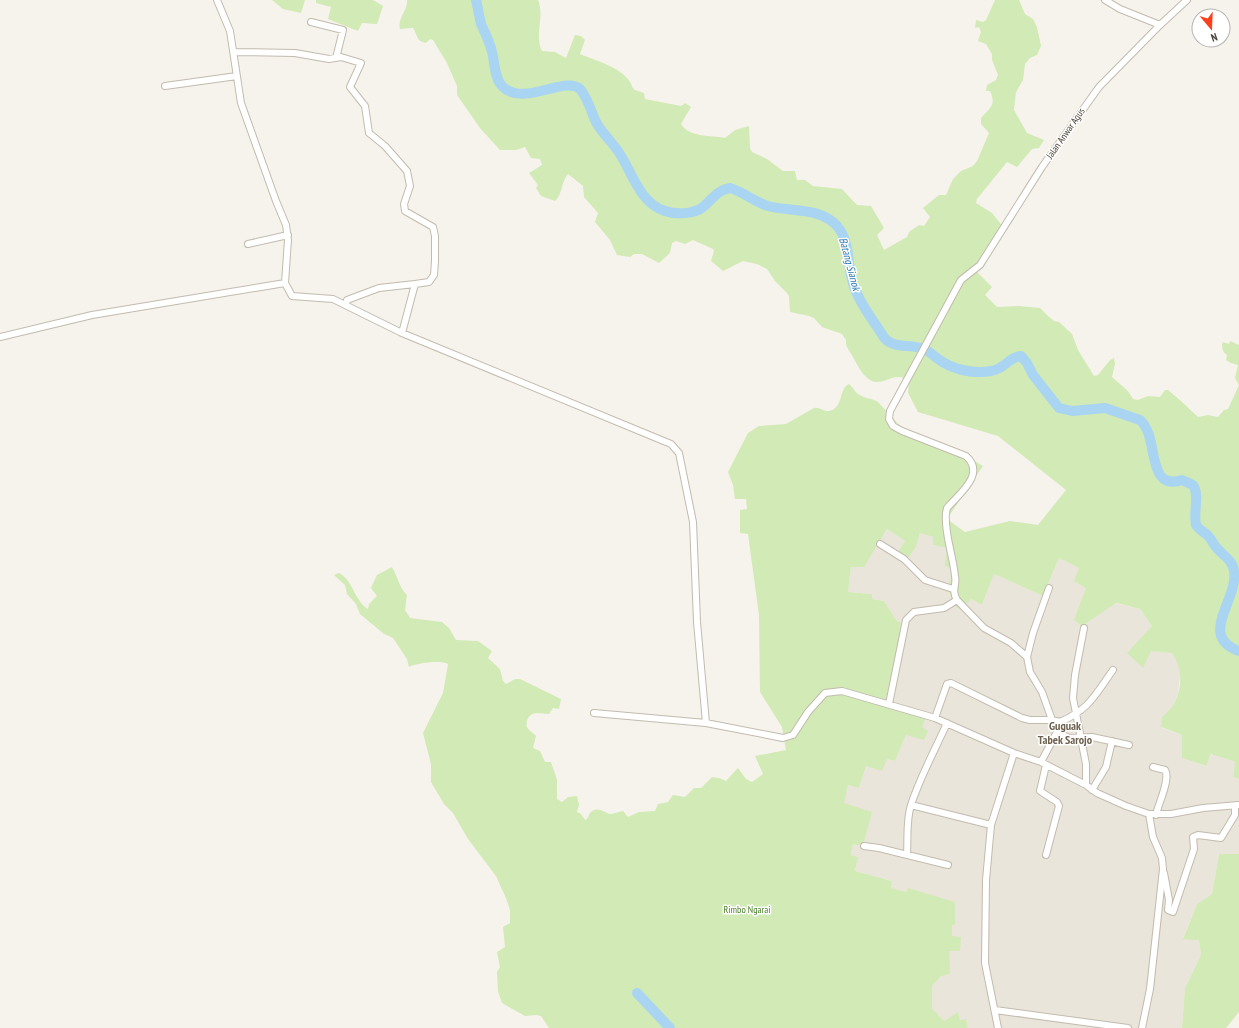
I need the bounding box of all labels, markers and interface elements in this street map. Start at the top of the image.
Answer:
north arrow [1191,8,1231,48]
text: N [1209,30,1219,45]
street label: Jalan Anwar Agus [1043,105,1088,162]
water label: Batang Sianok [836,236,864,294]
district label: Guguak Tabek Sarojo [1038,718,1093,747]
park label: Rimbo Ngarai [724,903,770,916]

